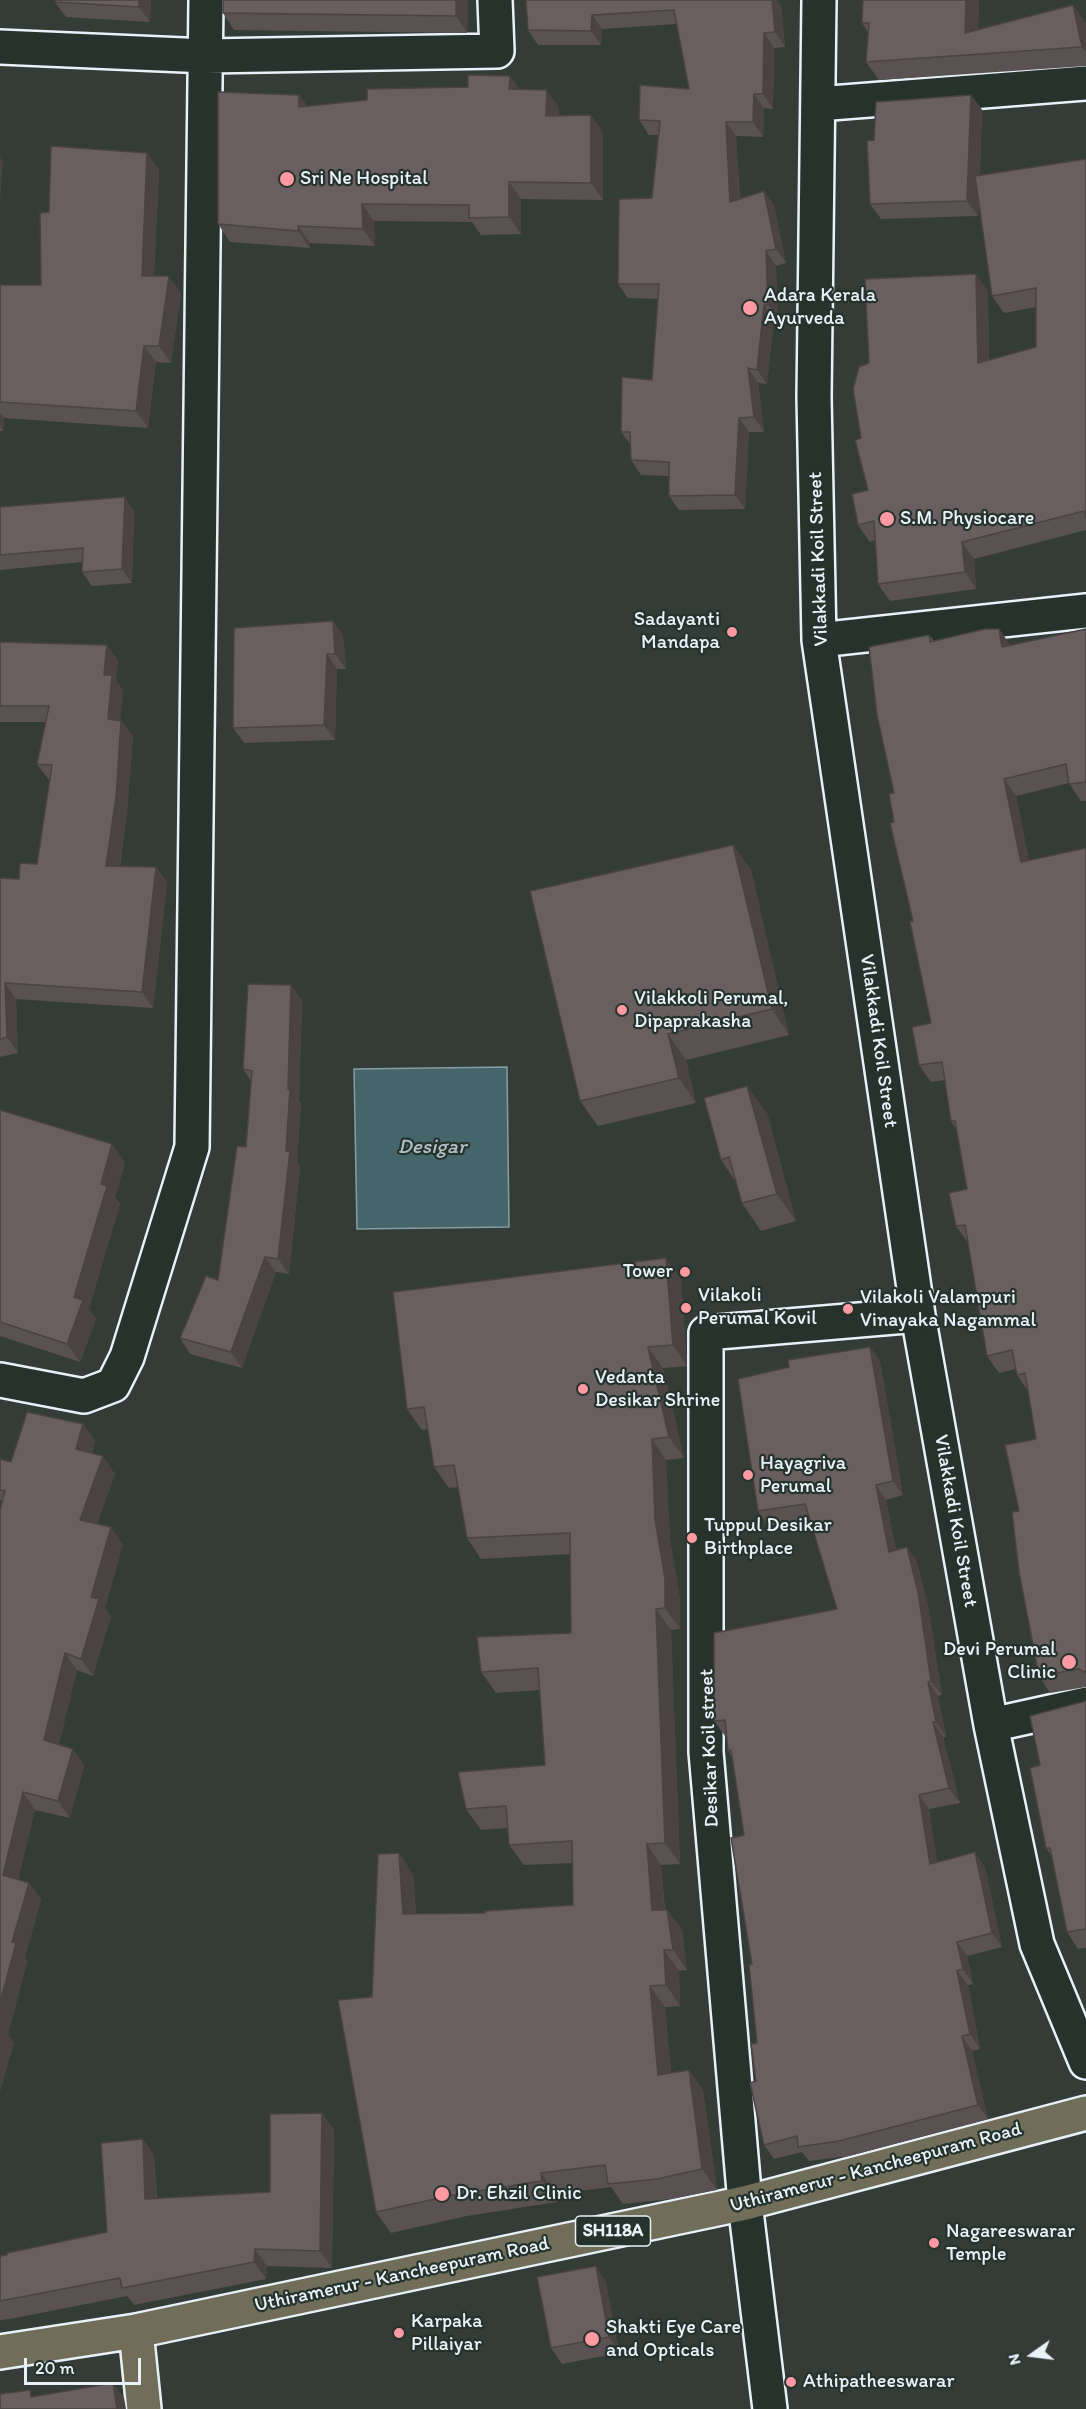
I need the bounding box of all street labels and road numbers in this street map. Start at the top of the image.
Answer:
street label: Vilakkadi Koil Street [804,471,834,647]
street label: Vilakkadi Koil Street [854,953,902,1129]
street label: Vilakkadi Koil Street [928,1433,982,1609]
street label: Desikar Koil street [695,1668,725,1828]
street label: Uthiramerur - Kancheepuram Road [728,2117,1024,2219]
road number: SH118A [576,2216,650,2246]
street label: Uthiramerur - Kancheepuram Road [252,2232,552,2318]

